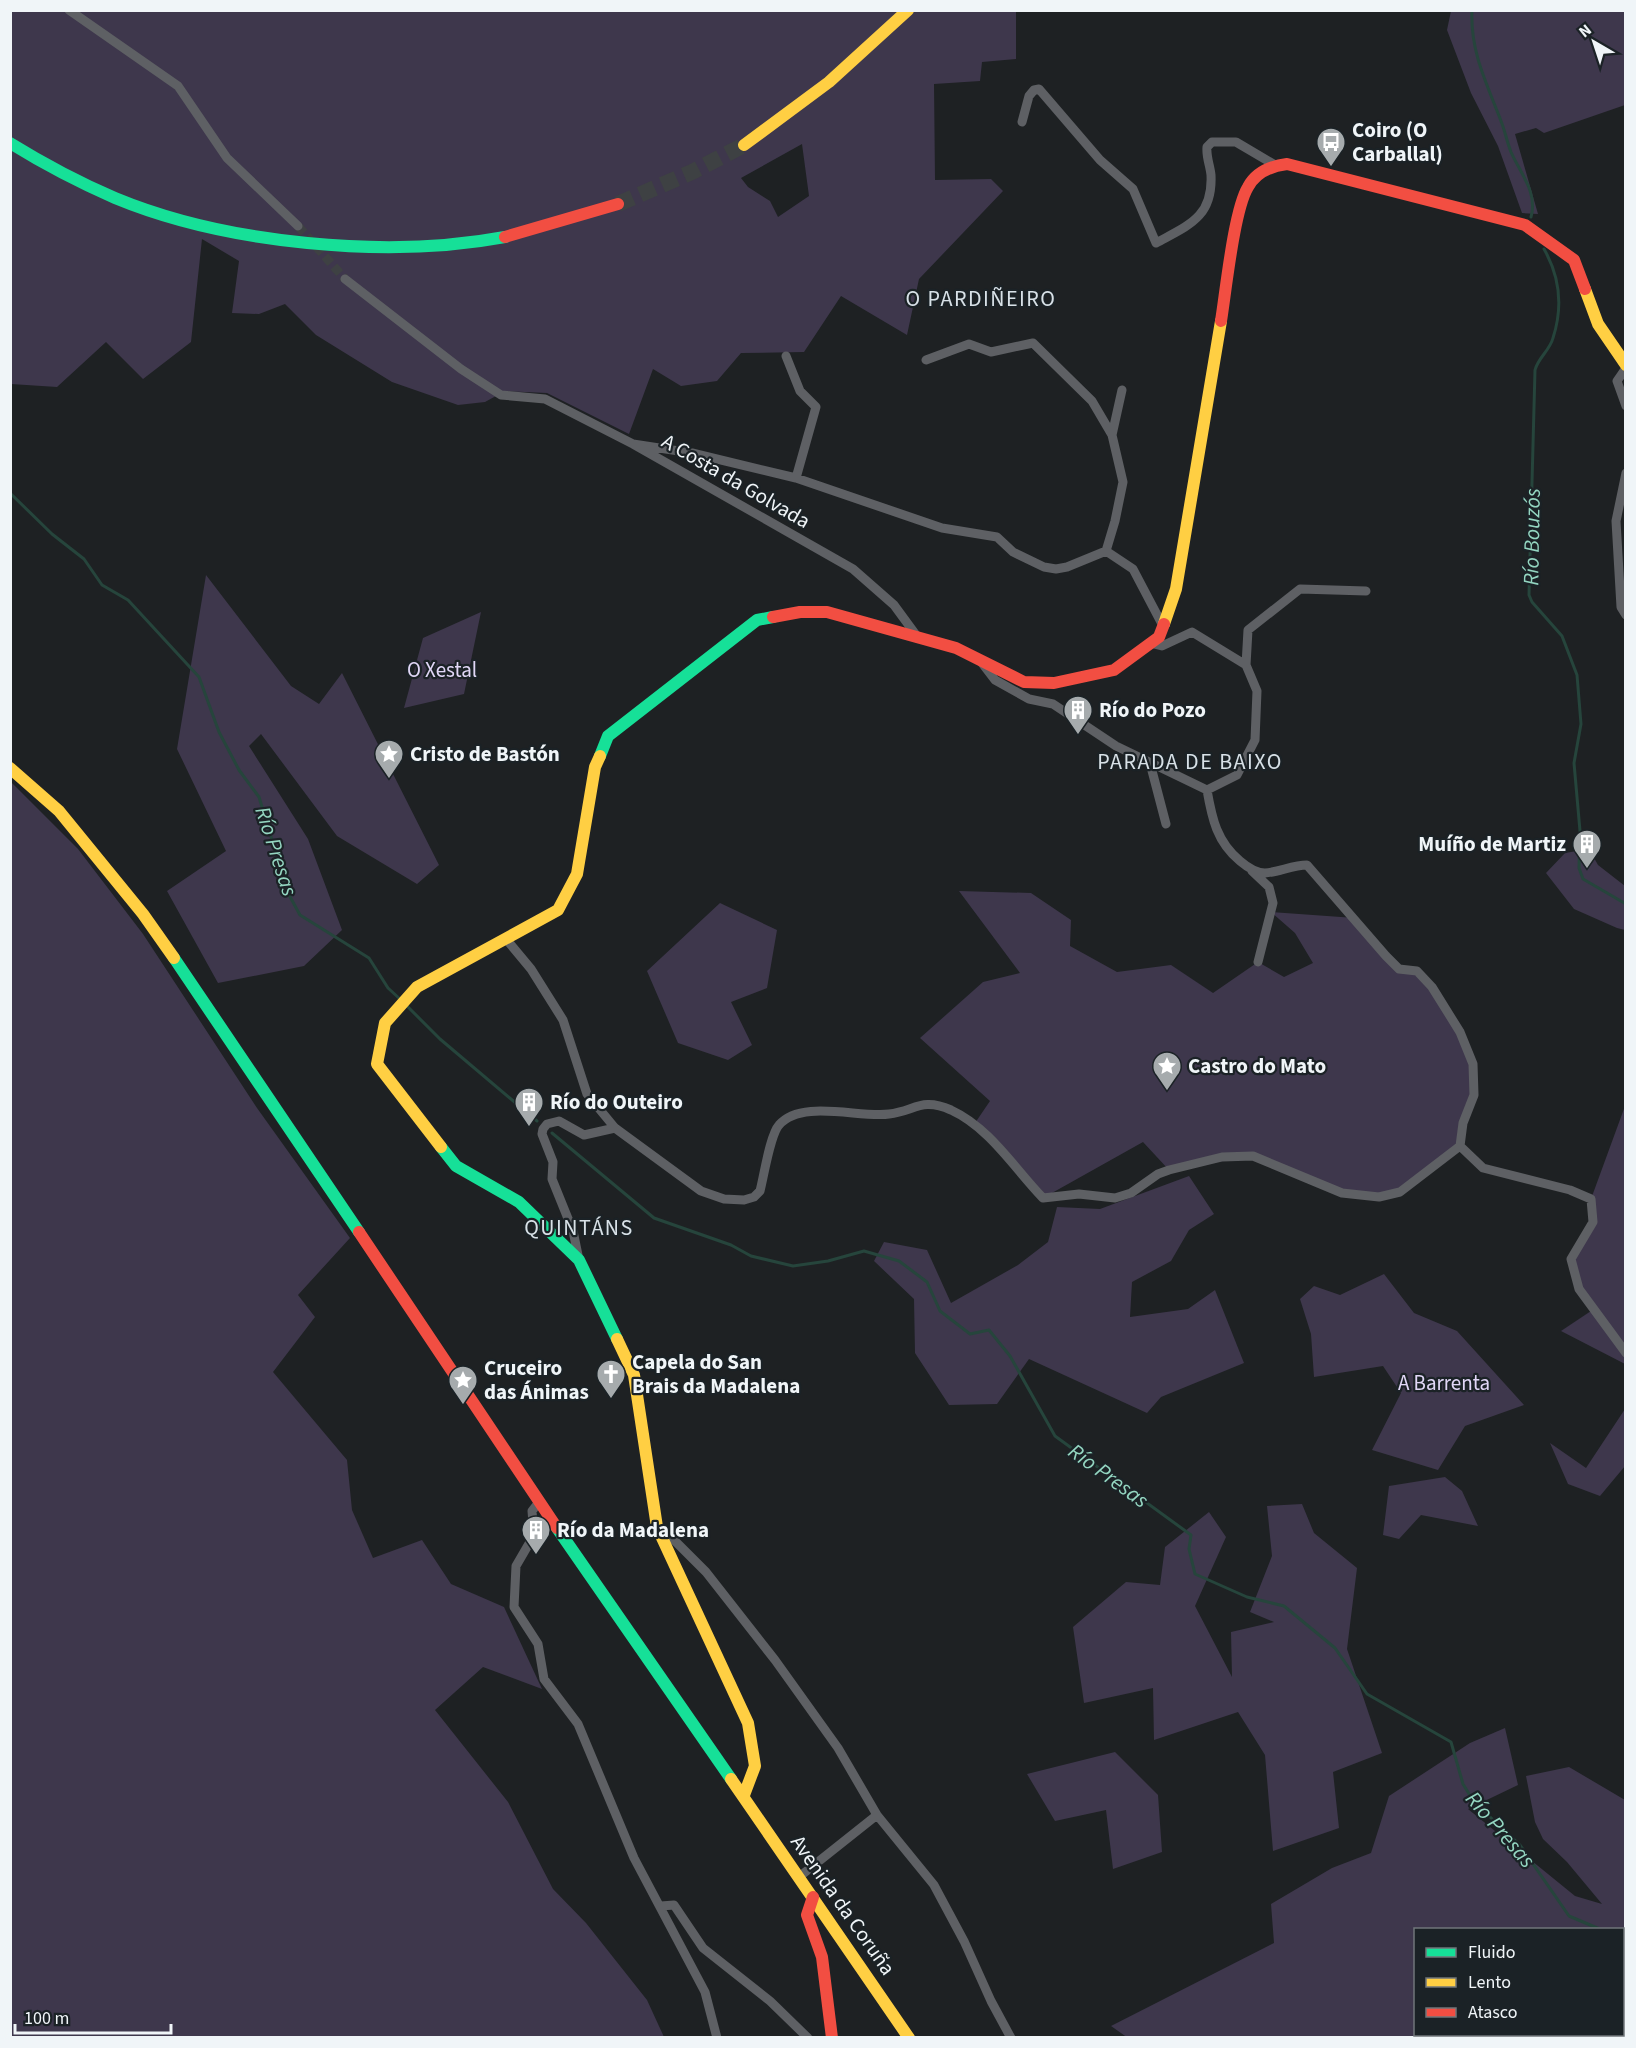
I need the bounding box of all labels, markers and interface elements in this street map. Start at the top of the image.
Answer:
north arrow [1564,12,1624,72]
text: N [1574,19,1596,43]
place label: Coiro (O Carballal) [1352,115,1443,169]
bus stop icon: Coiro (O Carballal) [1315,126,1347,168]
district label: O PARDIÑEIRO [906,283,1056,315]
street label: A Costa da Golvada [656,426,816,536]
water label: Río Bouzós [1515,488,1549,586]
park label: O Xestal [407,655,477,685]
building icon: Río do Pozo [1062,694,1094,736]
place label: Río do Pozo [1099,695,1206,725]
place icon: Cristo de Bastón [373,738,405,780]
place label: Cristo de Bastón [410,739,560,769]
district label: PARADA DE BAIXO [1097,746,1283,778]
water label: Río Presas [247,802,306,900]
building icon: Muíño de Martiz [1571,828,1603,870]
place label: Muíño de Martiz [1418,829,1566,859]
place icon: Castro do Mato [1151,1050,1183,1092]
place label: Castro do Mato [1188,1051,1326,1081]
building icon: Río do Outeiro [513,1086,545,1128]
place label: Río do Outeiro [550,1087,683,1117]
district label: QUINTÁNS [524,1212,634,1244]
place label: Capela do San Brais da Madalena [632,1347,800,1401]
place label: Cruceiro das Ánimas [484,1353,589,1407]
church icon: Capela do San Brais da Madalena [595,1358,627,1400]
place icon: Cruceiro das Ánimas [447,1364,479,1406]
park label: A Barrenta [1398,1368,1490,1398]
water label: Río Presas [1062,1436,1155,1516]
building icon: Río da Madalena [520,1514,552,1556]
place label: Río da Madalena [557,1515,709,1545]
water label: Río Presas [1458,1784,1543,1875]
street label: Avenida da Coruña [783,1829,903,1981]
legend [1414,1928,1624,2036]
text: Fluido [1468,1940,1515,1965]
text: Lento [1468,1970,1511,1995]
scale bar [15,1997,171,2035]
text: Atasco [1468,2000,1517,2025]
text: 100 m [24,2006,69,2031]

